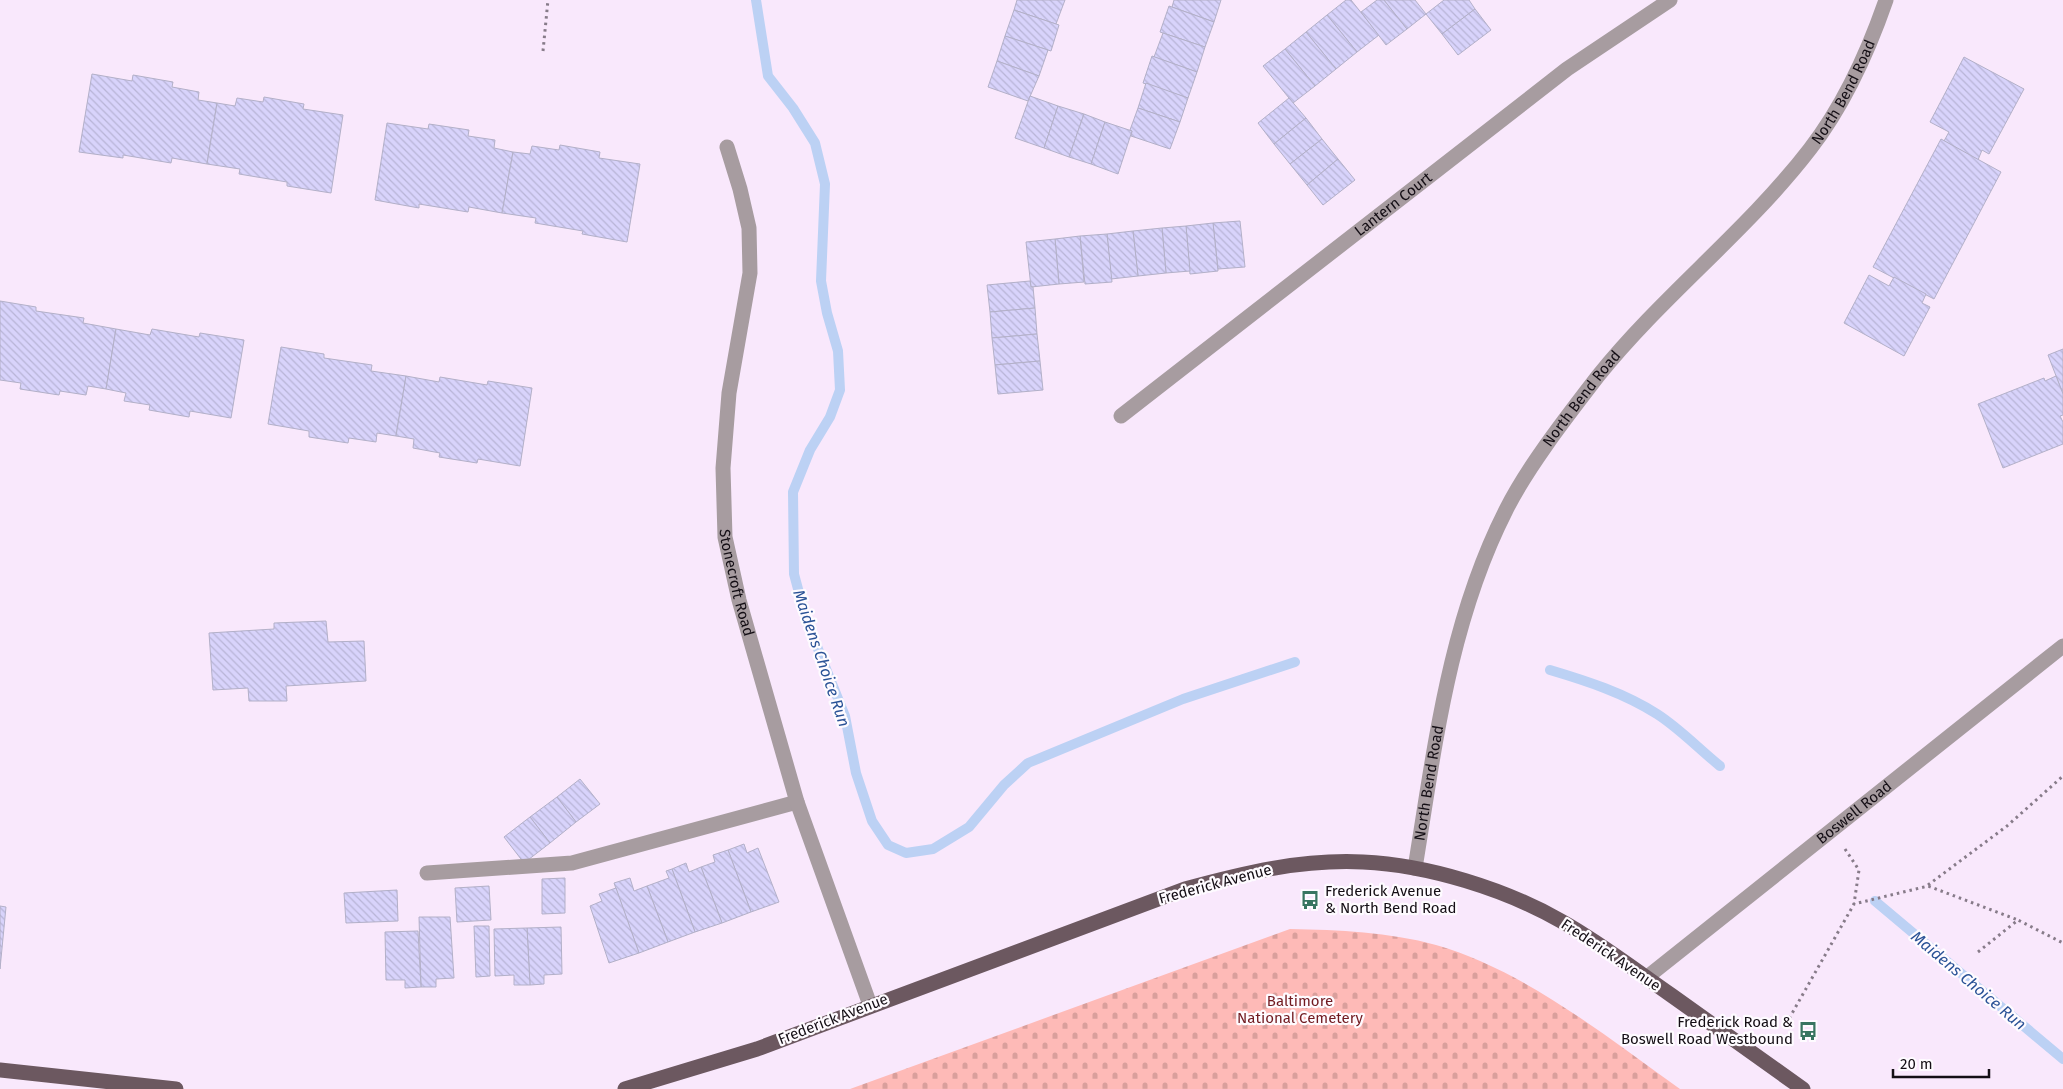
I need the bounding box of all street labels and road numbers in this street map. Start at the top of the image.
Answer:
street label: North Bend Road [1808,37,1879,148]
street label: Lantern Court [1351,168,1436,240]
street label: North Bend Road [1539,347,1624,450]
street label: Stonecroft Road [716,529,758,638]
street label: North Bend Road [1410,724,1447,842]
street label: Boswell Road [1813,777,1895,848]
street label: Frederick Avenue [1157,860,1273,908]
street label: Frederick Avenue [1558,915,1664,995]
street label: Frederick Avenue [776,990,890,1048]

